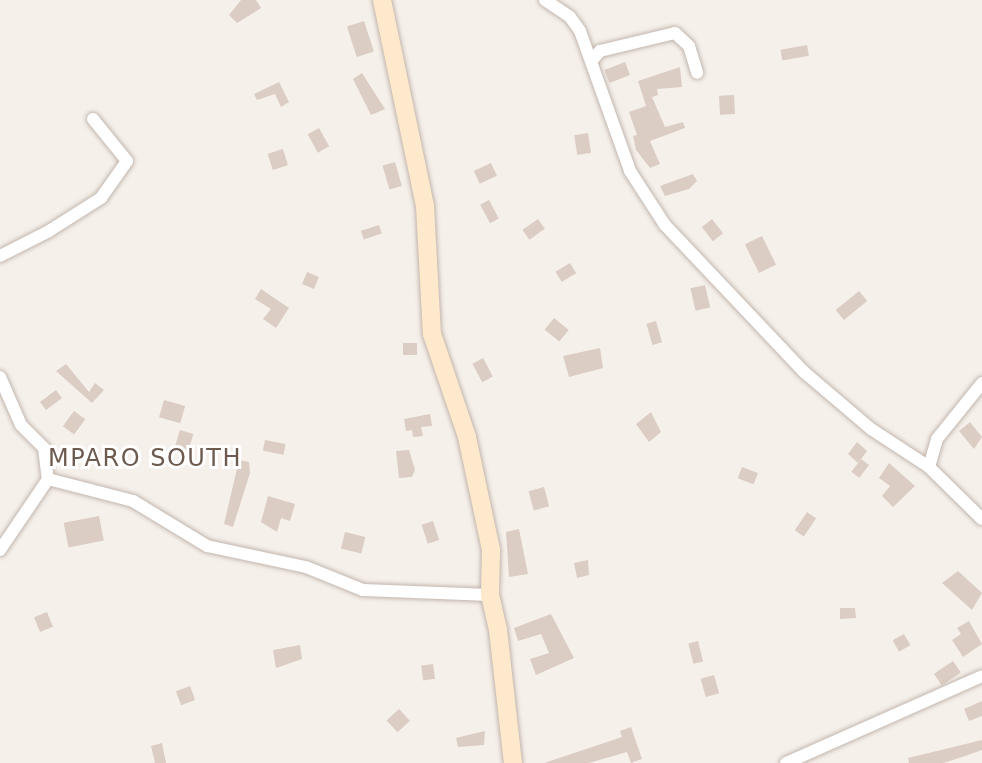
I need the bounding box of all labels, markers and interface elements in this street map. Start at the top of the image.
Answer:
district label: MPARO SOUTH [48,445,242,473]

